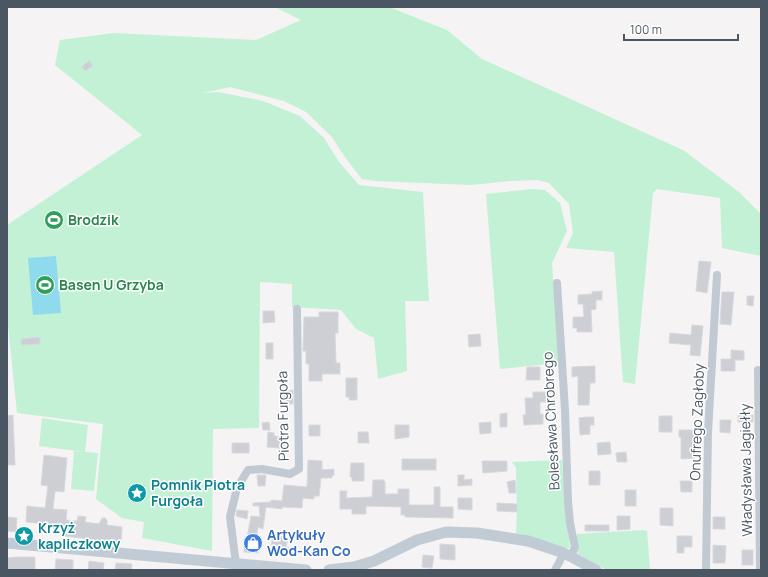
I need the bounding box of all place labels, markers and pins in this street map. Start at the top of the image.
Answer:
sports icon: Brodzik [43,209,65,231]
place label: Brodzik [68,210,119,229]
sports icon: Basen U Grzyba [34,274,56,296]
place label: Basen U Grzyba [59,275,164,294]
place label: Pomnik Piotra Furgoła [151,475,245,510]
place icon: Pomnik Piotra Furgoła [126,482,148,504]
place label: Krzyż kapliczkowy [38,518,121,553]
place icon: Krzyż kapliczkowy [13,525,35,547]
place label: Artykuły Wod-Kan Co [267,525,351,560]
shop icon: Artykuły Wod-Kan Co [242,532,264,554]

